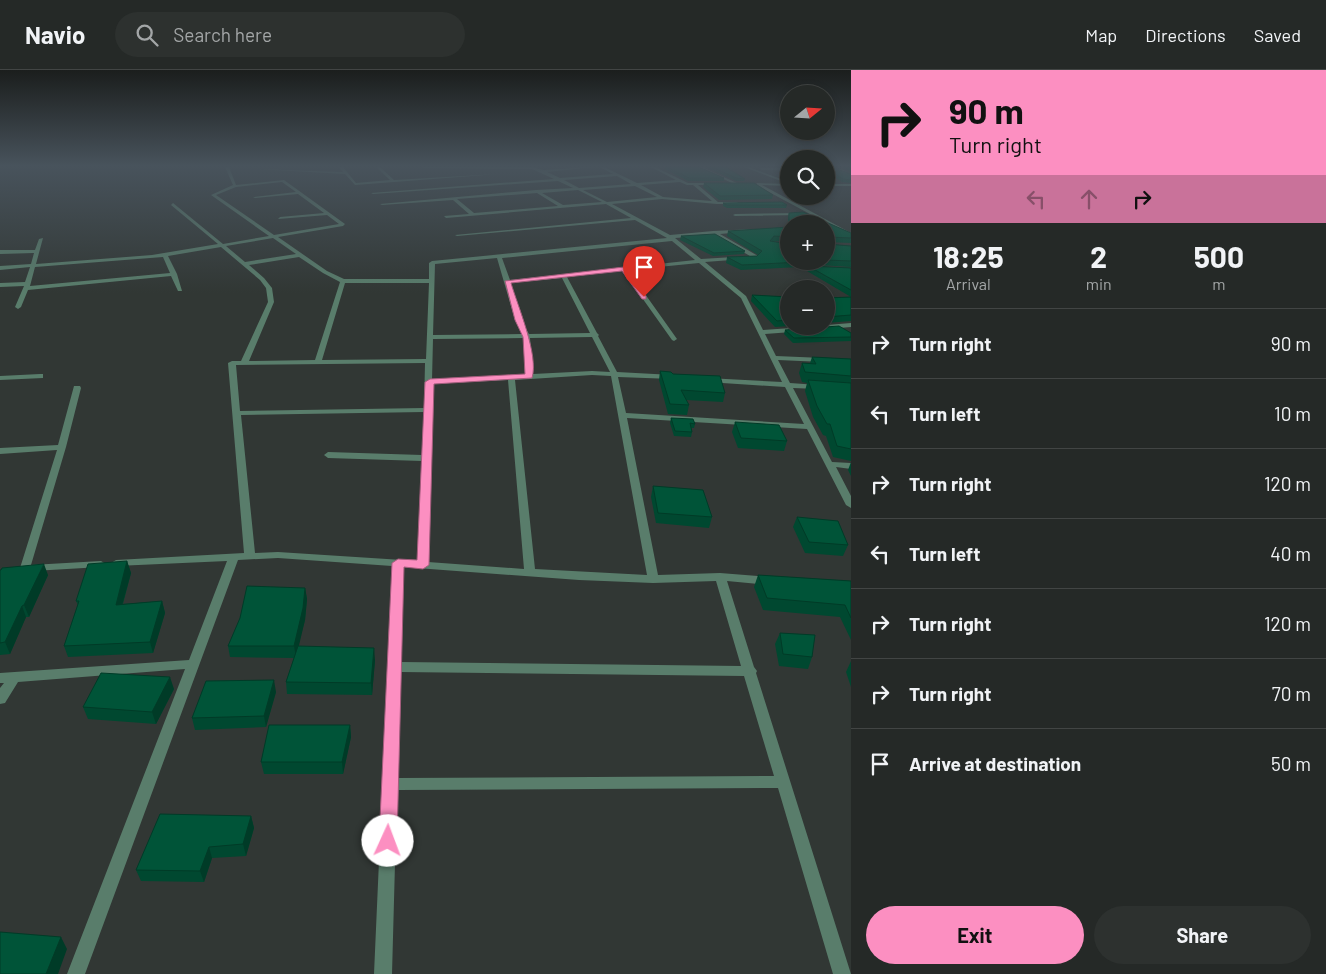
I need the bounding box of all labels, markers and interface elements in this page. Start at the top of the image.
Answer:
search box [115,12,465,57]
text: Navio [25,20,85,49]
icon: search [133,21,161,49]
text: Search here [173,23,272,46]
text: Map [1085,24,1117,46]
text: Directions [1145,24,1226,46]
text: Saved [1254,24,1301,46]
north arrow [780,85,835,140]
map controls [780,85,835,335]
text: 90 m [949,89,1024,131]
icon: right [866,90,931,155]
text: Turn right [949,131,1042,157]
button: search [780,150,835,205]
icon: left [1022,185,1050,213]
icon: ahead [1075,185,1103,213]
icon: right [1128,185,1156,213]
button: + [780,215,835,270]
text: 18:25 [933,238,1004,274]
text: 2 [1090,238,1107,274]
text: 500 [1194,238,1244,274]
pin [623,246,665,297]
icon: arrive [630,253,658,281]
text: Arrival [946,274,991,293]
text: min [1086,274,1112,293]
text: m [1212,274,1225,293]
button: − [780,280,835,335]
icon: right [866,330,894,358]
text: Turn right [909,332,991,355]
text: 90 m [1271,332,1311,355]
icon: left [866,400,894,428]
text: Turn left [909,402,980,425]
text: 10 m [1274,402,1311,425]
icon: right [866,470,894,498]
text: Turn right [909,472,991,495]
text: 120 m [1264,472,1311,495]
icon: left [866,540,894,568]
text: Turn left [909,542,980,565]
text: 40 m [1270,542,1311,565]
icon: right [866,610,894,638]
text: Turn right [909,612,991,635]
text: 120 m [1264,612,1311,635]
icon: right [866,680,894,708]
text: Turn right [909,682,991,705]
text: 70 m [1272,682,1311,705]
icon: arrive [866,750,894,778]
text: Arrive at destination [909,752,1081,775]
text: 50 m [1271,752,1311,775]
position arrow [361,814,413,866]
button: Exit [866,906,1084,964]
button: Share [1094,906,1311,964]

